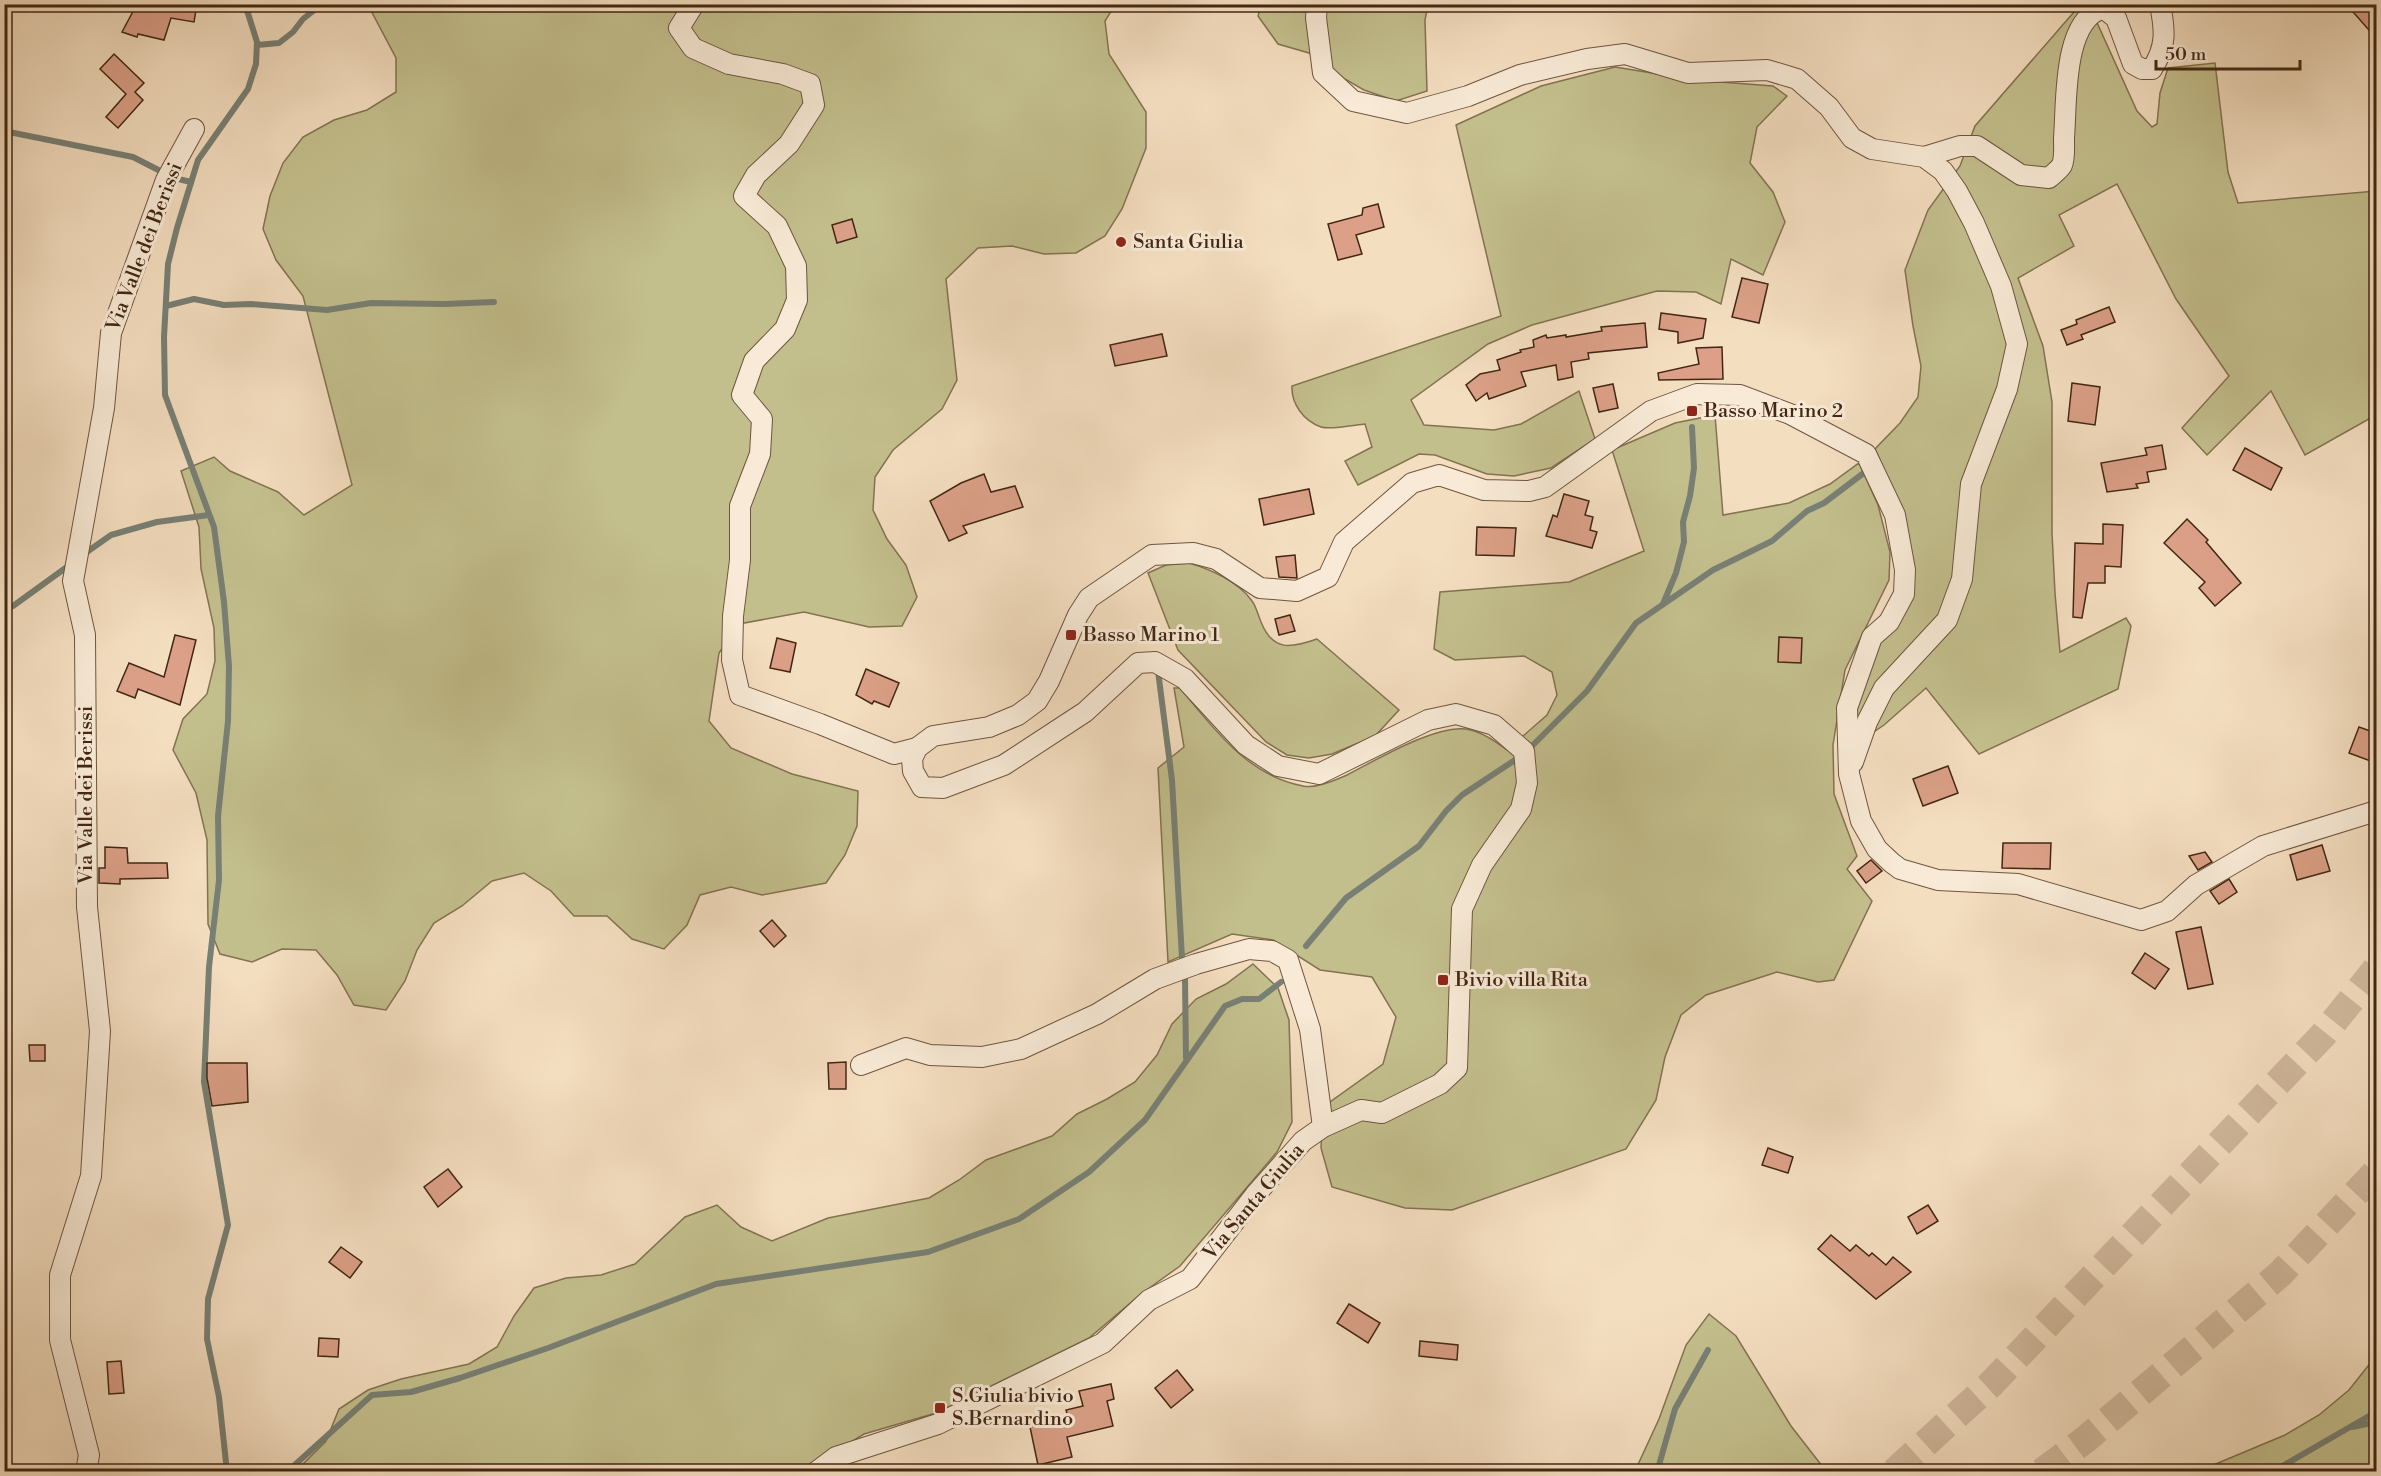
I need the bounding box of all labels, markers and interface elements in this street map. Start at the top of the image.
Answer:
scale bar [2156,33,2300,71]
text: 50 m [2165,43,2207,66]
street label: Via Valle dei Berissi [101,159,189,336]
place label: Santa Giulia [1133,230,1244,255]
marker: Santa Giulia [1114,235,1128,249]
place label: Basso Marino 2 [1703,399,1843,424]
marker: Basso Marino 2 [1685,404,1699,418]
place label: Basso Marino 1 [1082,623,1220,648]
marker: Basso Marino 1 [1064,628,1078,642]
street label: Via Valle dei Berissi [74,705,99,885]
place label: Bivio villa Rita [1454,968,1589,993]
marker: Bivio villa Rita [1436,973,1450,987]
street label: Via Santa Giulia [1197,1138,1311,1266]
place label: S.Giulia bivio S.Bernardino [952,1384,1074,1432]
marker: S.Giulia bivio S.Bernardino [933,1401,947,1415]

